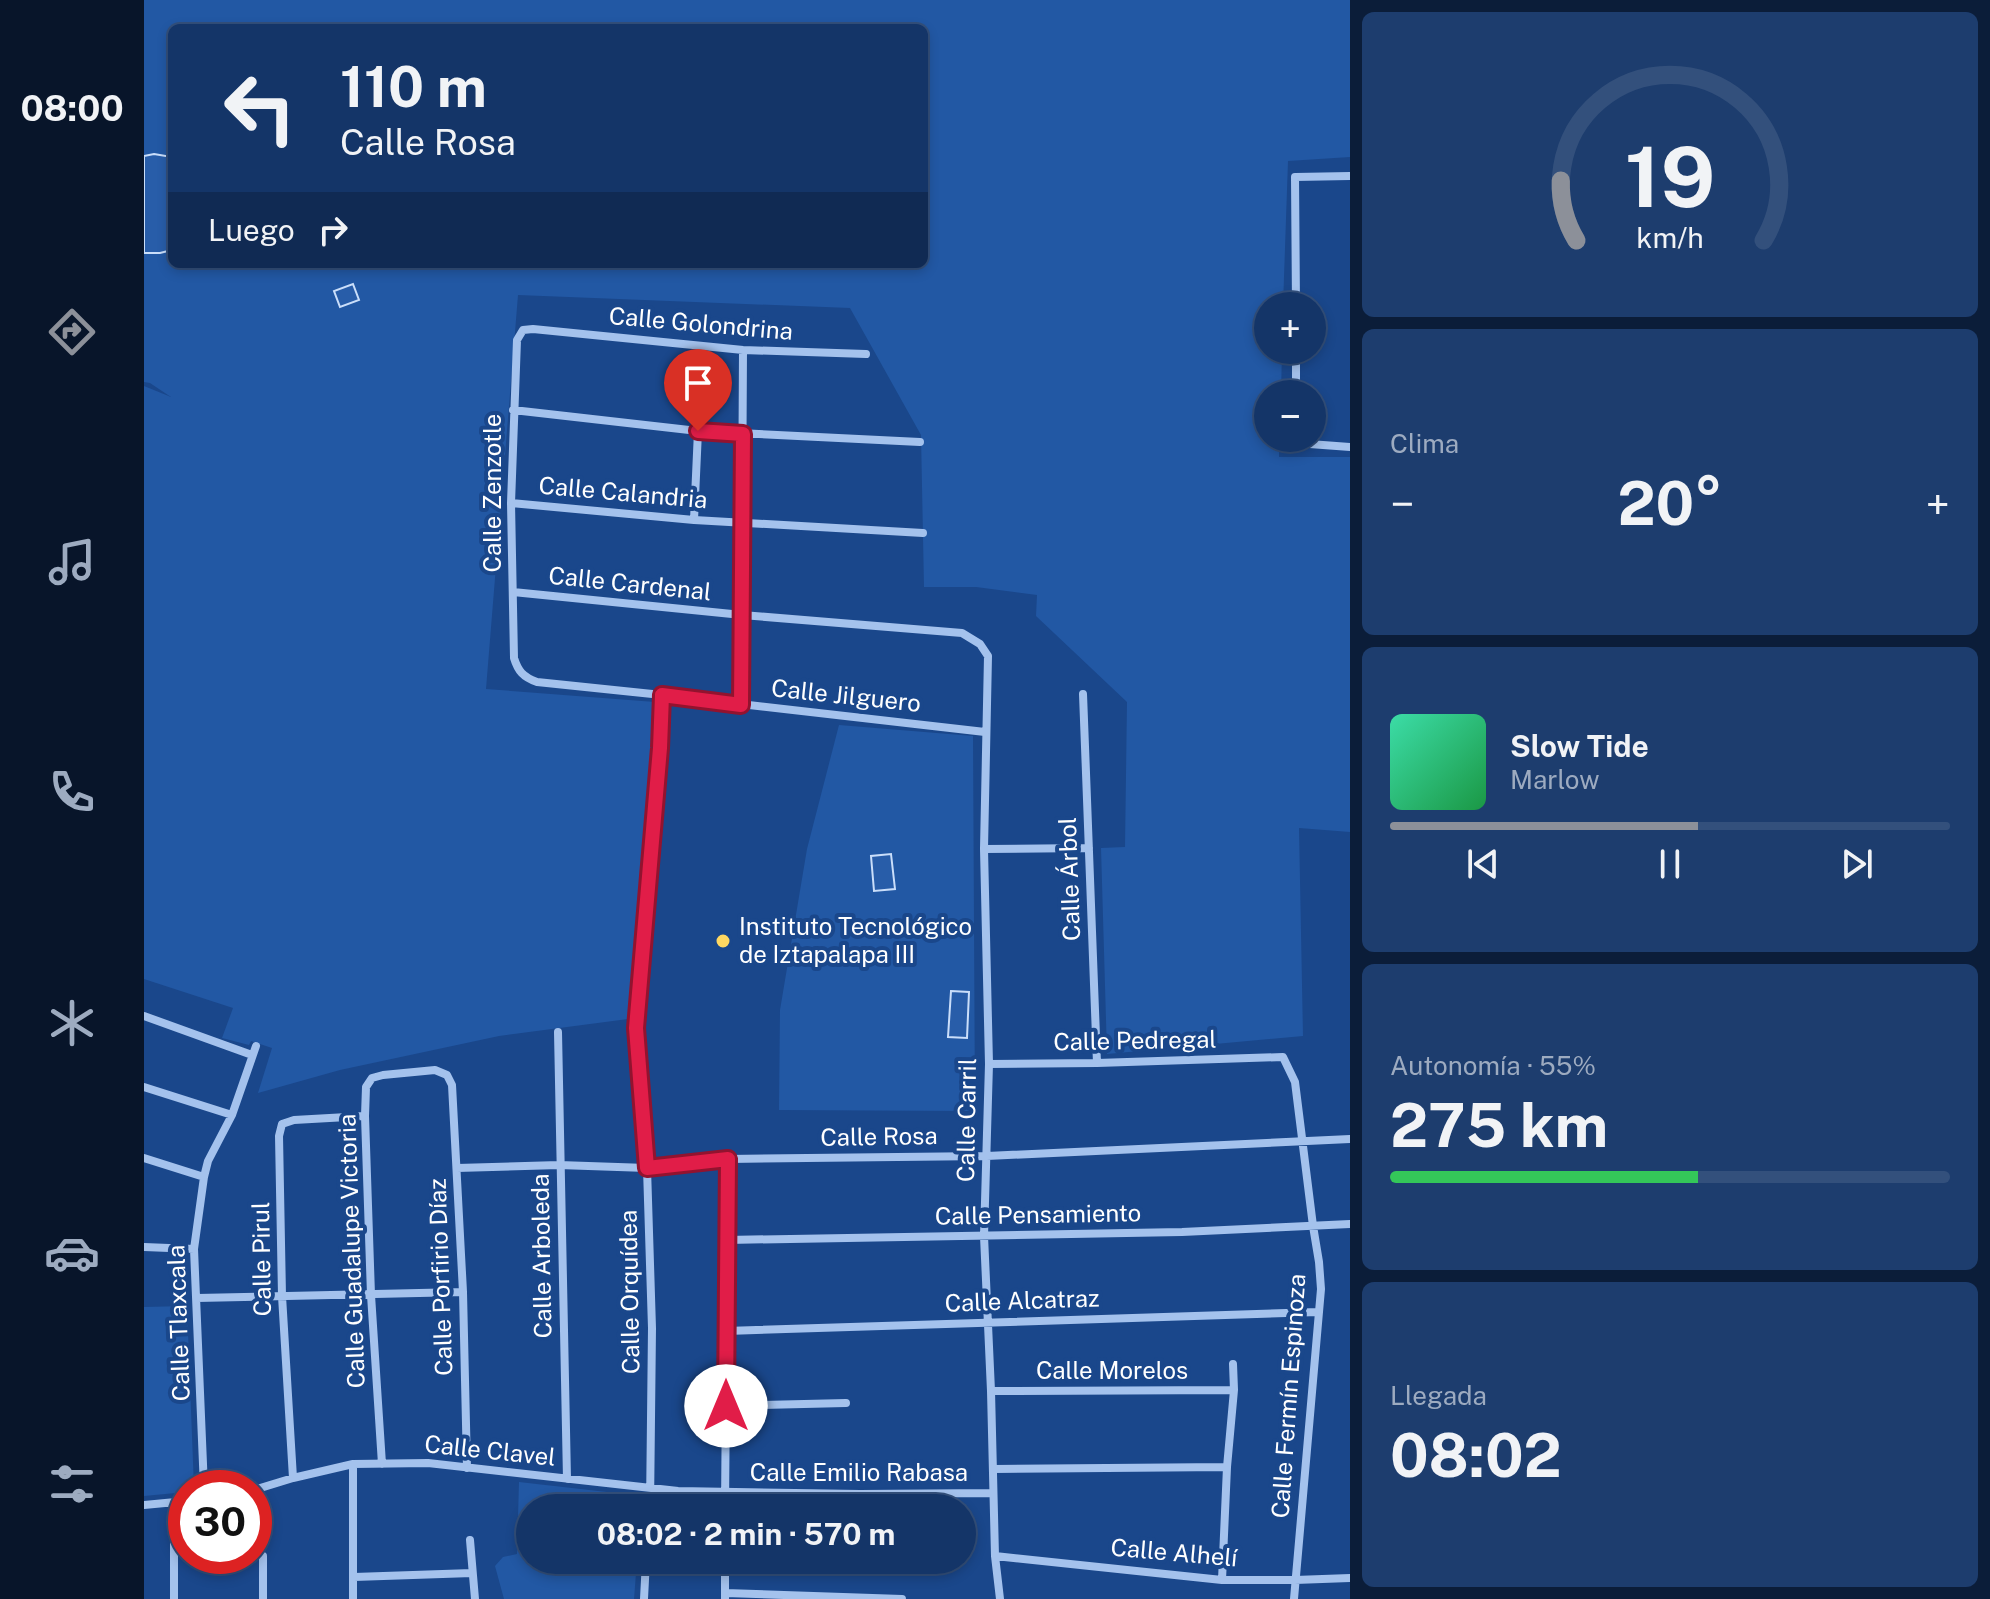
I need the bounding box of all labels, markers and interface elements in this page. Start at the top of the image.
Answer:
text: 110 m [340,54,487,120]
icon: left [208,56,312,160]
text: 08:00 [20,87,124,129]
text: Calle Rosa [340,121,516,163]
text: 19 [1625,127,1715,225]
icon: right [311,208,355,252]
text: Luego [208,212,295,248]
text: km/h [1636,221,1704,254]
map controls [1254,292,1326,452]
button: + [1254,292,1326,364]
street label: Calle Golondrina [608,301,794,345]
icon: directions [44,304,100,360]
pin [664,349,732,431]
icon: arrive [676,361,720,405]
button: − [1254,380,1326,452]
street label: Calle Zenzotle [478,414,506,572]
text: Clima [1390,428,1459,459]
text: 20° [1617,468,1723,539]
street label: Calle Calandria [537,471,709,513]
text: − [1390,478,1414,530]
text: + [1926,478,1950,530]
icon: music [44,534,100,590]
street label: Calle Cardenal [547,561,713,605]
street label: Calle Jilguero [770,673,922,717]
text: Slow Tide [1510,728,1649,764]
icon: phone [44,764,100,820]
text: Marlow [1510,764,1600,795]
street label: Calle Árbol [1053,817,1085,942]
icon: previous [1461,842,1505,886]
icon: pause [1648,842,1692,886]
icon: next [1835,842,1879,886]
place label: Instituto Tecnológico de Iztapalapa III [739,912,972,968]
marker: Instituto Tecnológico de Iztapalapa III [714,932,732,950]
icon: climate [44,995,100,1051]
street label: Calle Pedregal [1053,1025,1217,1055]
text: Autonomía · 55% [1390,1050,1596,1081]
street label: Calle Carril [951,1058,981,1182]
text: 275 km [1390,1090,1608,1161]
street label: Calle Guadalupe Victoria [332,1113,370,1389]
street label: Calle Rosa [820,1121,938,1151]
street label: Calle Arboleda [526,1173,556,1339]
street label: Calle Porfirio Díaz [423,1178,457,1376]
street label: Calle Pensamiento [934,1198,1141,1230]
street label: Calle Pirul [246,1201,276,1317]
street label: Calle Orquídea [614,1210,644,1374]
icon: car [44,1225,100,1281]
street label: Calle Tlaxcala [161,1244,195,1402]
street label: Calle Fermín Espinoza [1265,1273,1311,1519]
street label: Calle Alcatraz [944,1283,1100,1317]
street label: Calle Morelos [1036,1356,1188,1384]
position arrow [684,1364,768,1448]
text: Llegada [1390,1380,1487,1411]
text: 08:02 [1390,1420,1562,1491]
street label: Calle Clavel [423,1429,557,1471]
icon: filters [44,1456,100,1512]
street label: Calle Emilio Rabasa [750,1458,968,1486]
speed limit sign: 30 [168,1470,272,1574]
text: 08:02 · 2 min · 570 m [597,1516,895,1552]
street label: Calle Alhelí [1110,1533,1240,1572]

